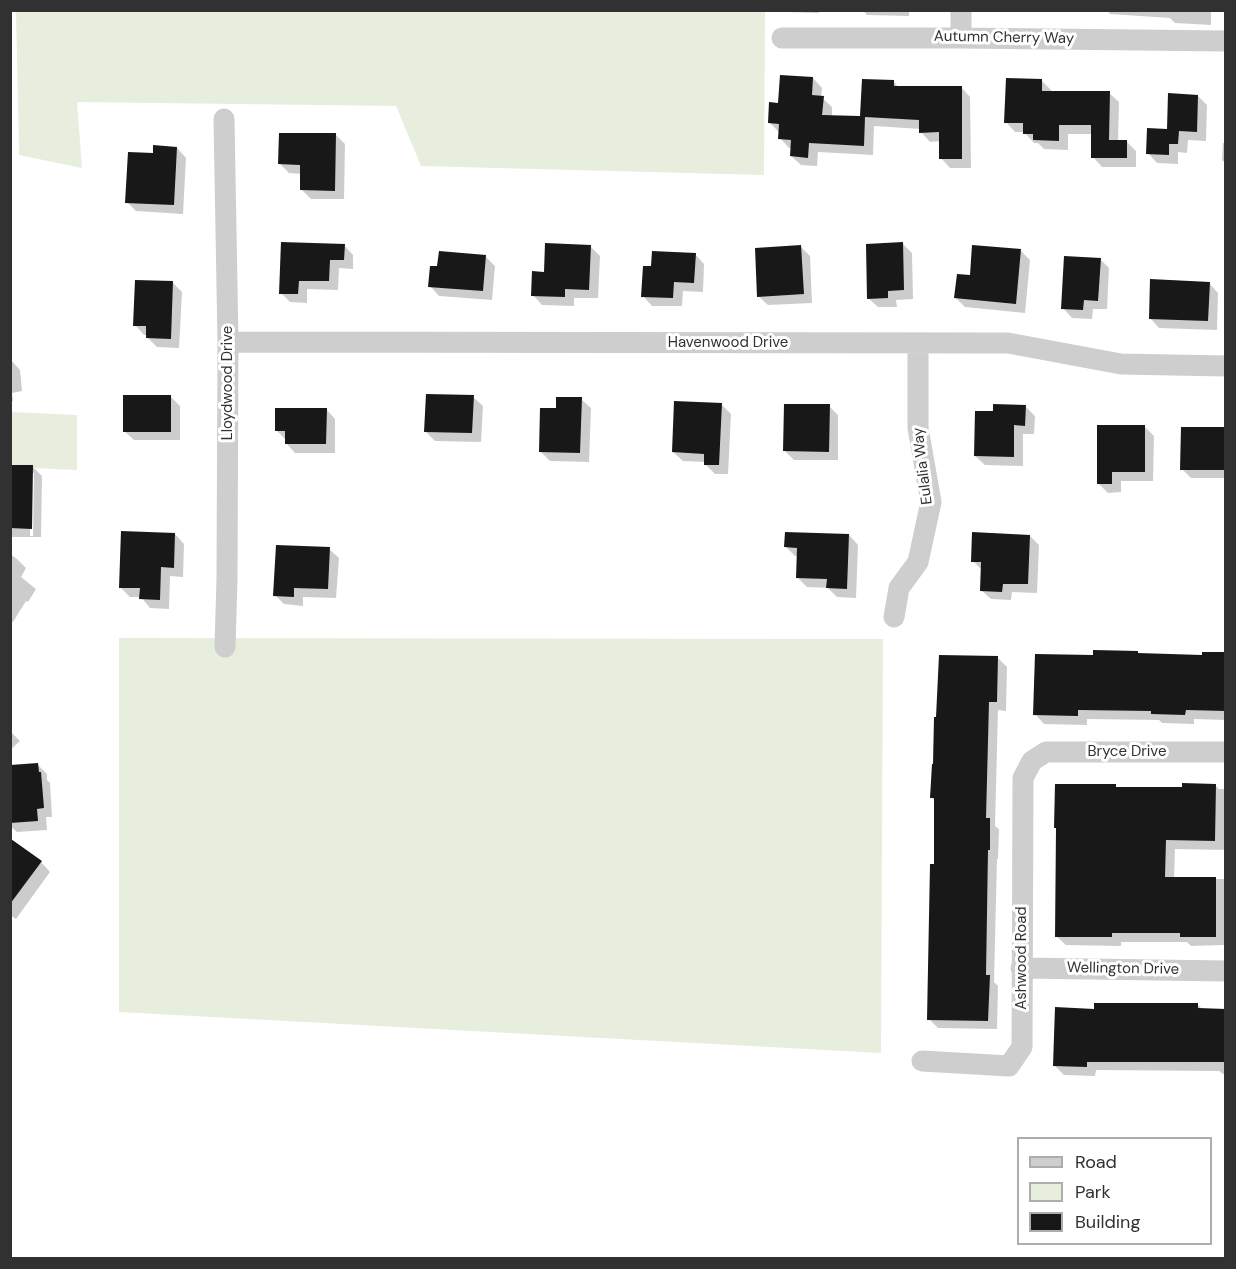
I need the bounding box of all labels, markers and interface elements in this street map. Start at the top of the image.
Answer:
street label: Autumn Cherry Way [934,28,1074,48]
street label: Lloydwood Drive [219,326,237,440]
street label: Havenwood Drive [668,334,788,352]
street label: Eulalia Way [909,426,937,506]
street label: Bryce Drive [1088,743,1166,761]
street label: Ashwood Road [1013,906,1031,1010]
street label: Wellington Drive [1067,959,1179,979]
legend [1017,1137,1212,1245]
text: Road [1075,1150,1117,1174]
text: Park [1075,1180,1111,1204]
text: Building [1075,1210,1140,1234]

